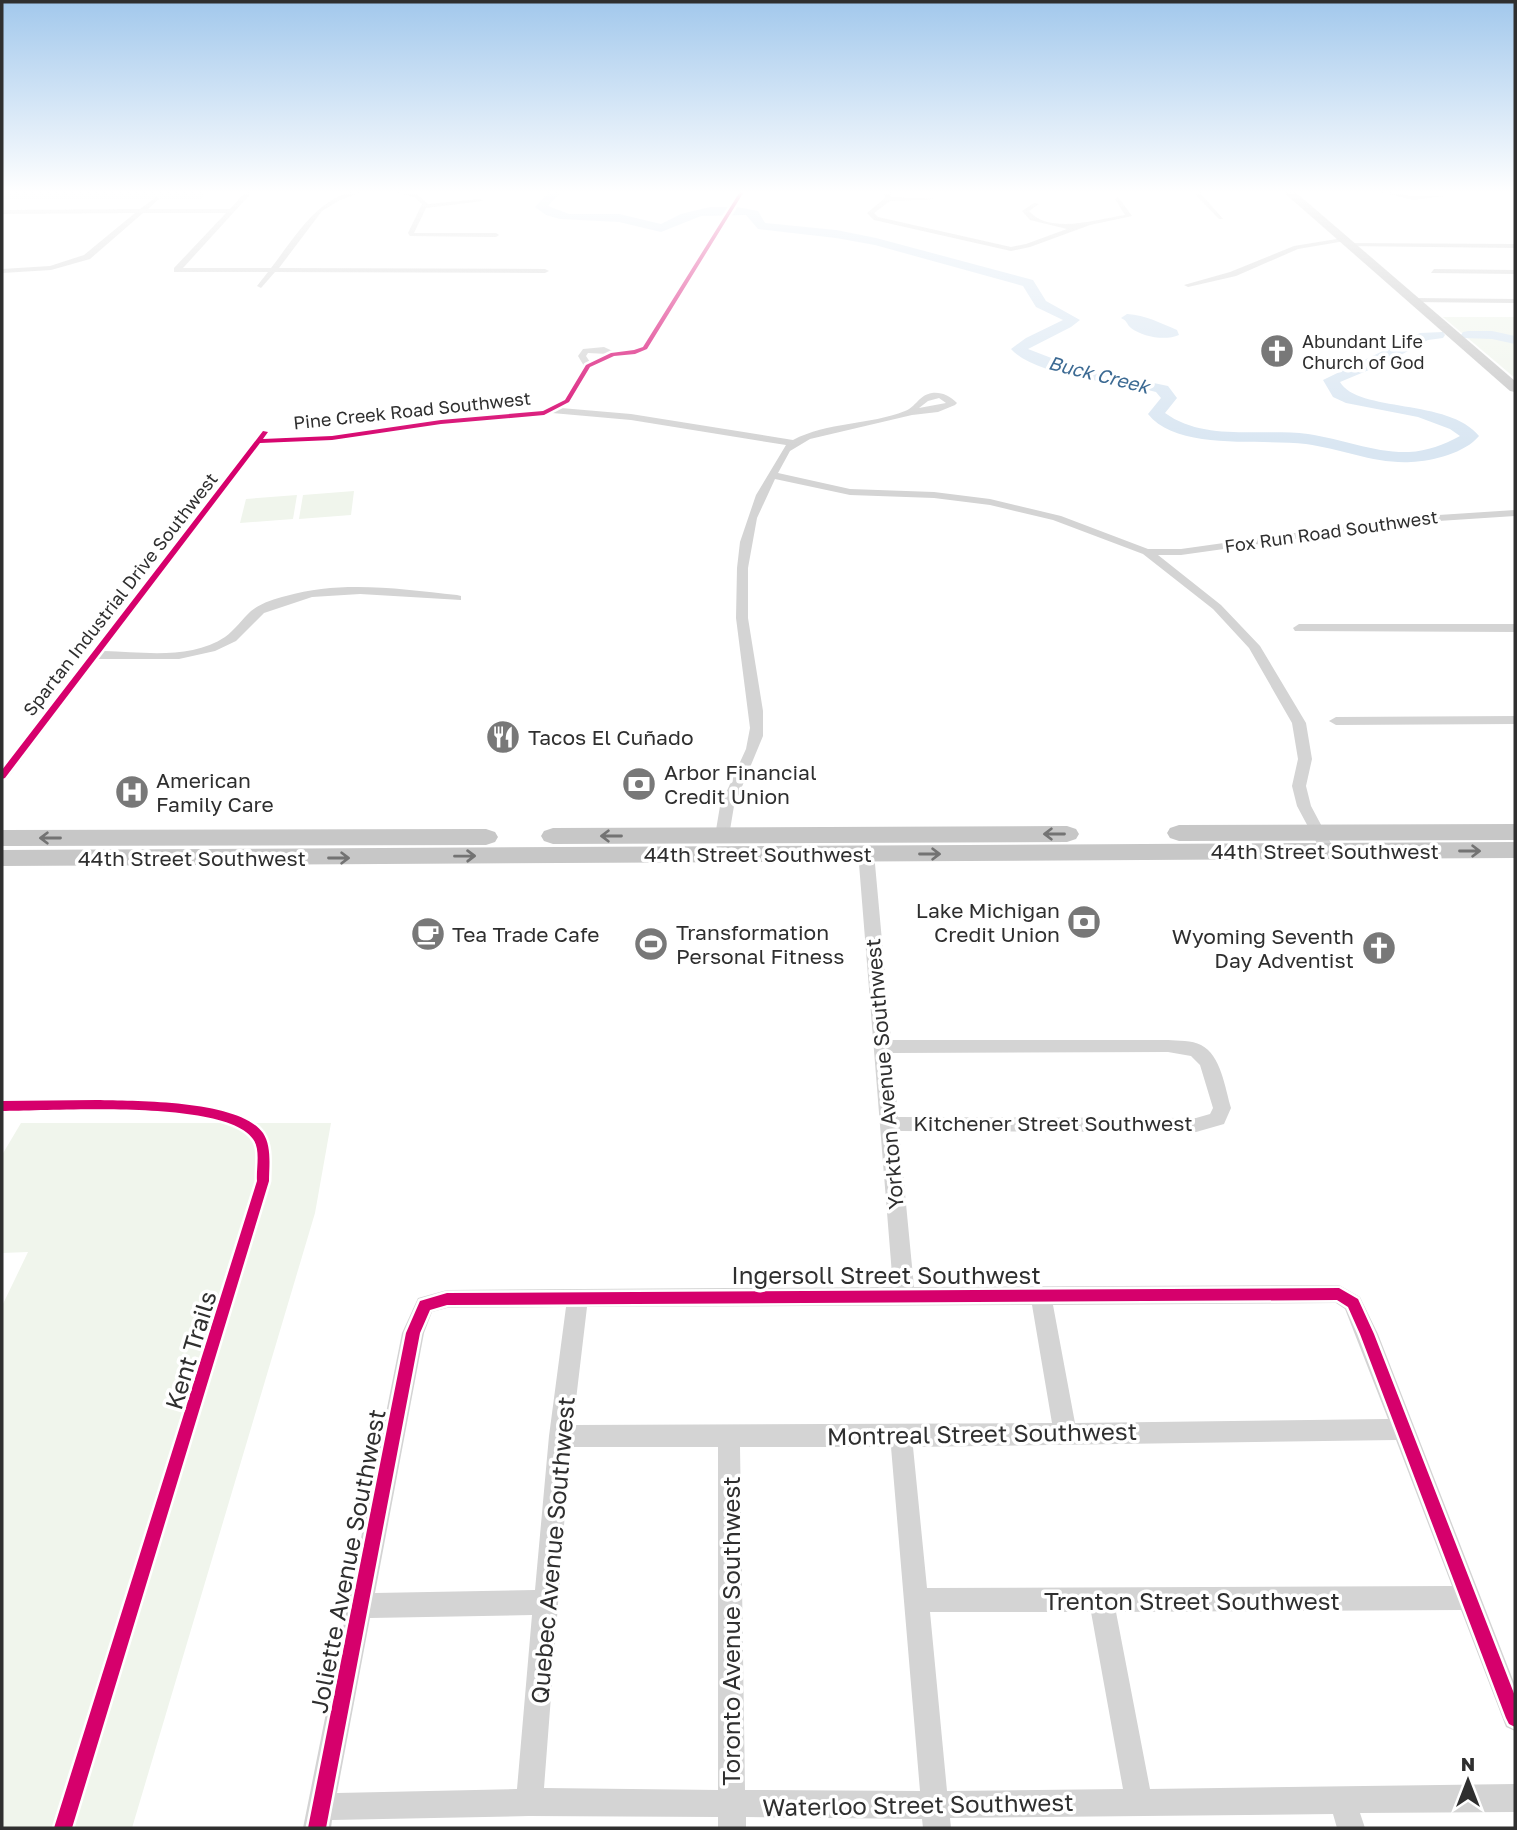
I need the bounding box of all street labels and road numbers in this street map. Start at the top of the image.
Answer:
street label: Pine Creek Road Southwest [292,387,532,433]
street label: Spartan Industrial Drive Southwest [18,468,222,720]
street label: Fox Run Road Southwest [1223,505,1439,557]
street label: 44th Street Southwest [1211,838,1439,864]
street label: 44th Street Southwest [644,841,872,867]
street label: 44th Street Southwest [78,845,306,871]
street label: Yorkton Avenue Southwest [859,938,909,1210]
street label: Kitchener Street Southwest [913,1110,1193,1136]
street label: Ingersoll Street Southwest [731,1260,1041,1289]
street label: Kent Trails [158,1287,222,1413]
street label: Quebec Avenue Southwest [524,1395,580,1705]
street label: Joliette Avenue Southwest [303,1406,391,1716]
street label: Montreal Street Southwest [827,1416,1137,1450]
street label: Toronto Avenue Southwest [716,1476,745,1786]
street label: Trenton Street Southwest [1044,1586,1340,1615]
street label: Waterloo Street Southwest [762,1787,1074,1821]

